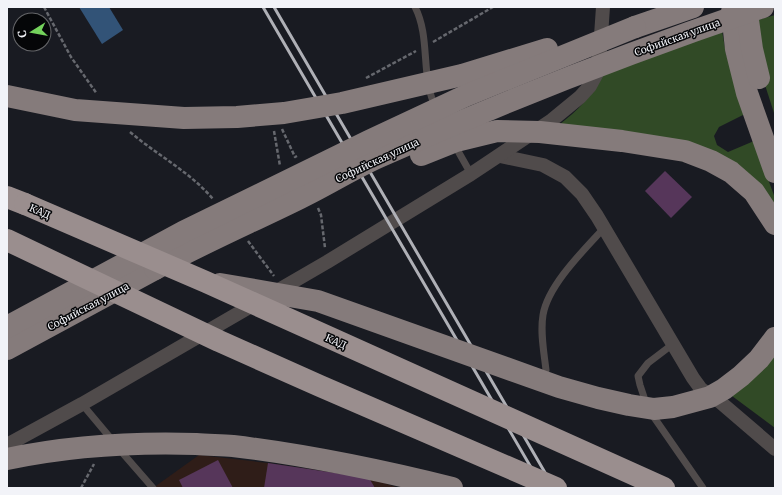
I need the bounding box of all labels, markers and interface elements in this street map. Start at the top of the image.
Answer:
north arrow [12,12,52,52]
street label: Софийская улица [632,16,722,59]
text: С [15,29,30,39]
street label: Софийская улица [333,135,422,185]
street label: КАД [27,201,52,222]
street label: Софийская улица [45,279,132,333]
street label: КАД [323,331,348,352]

